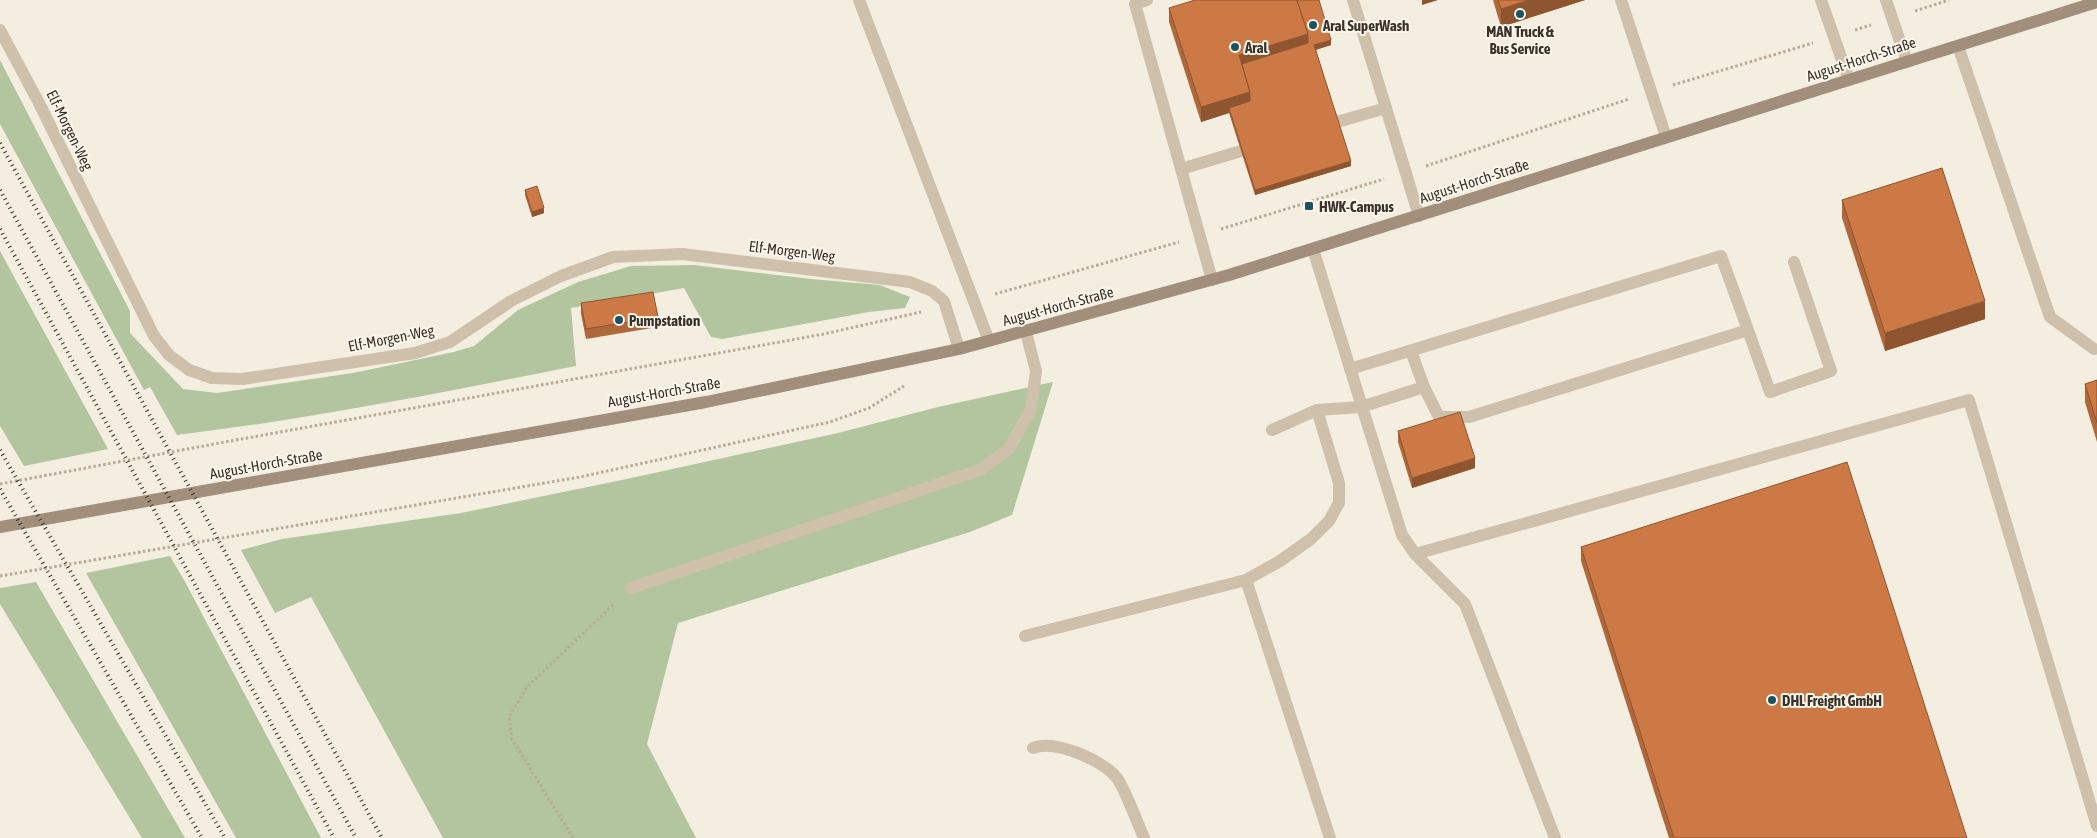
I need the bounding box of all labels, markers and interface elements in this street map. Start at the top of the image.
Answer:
marker: MAN Truck & Bus Service [1514,8,1526,20]
place label: Aral SuperWash [1322,17,1409,34]
marker: Aral SuperWash [1307,19,1319,31]
place label: MAN Truck & Bus Service [1486,23,1554,57]
street label: August-Horch-Straße [1804,33,1918,85]
place label: Aral [1244,39,1268,56]
marker: Aral [1229,41,1241,53]
street label: Elf-Morgen-Weg [43,87,97,173]
street label: August-Horch-Straße [1417,155,1531,207]
place label: HWK-Campus [1319,198,1395,215]
marker: HWK-Campus [1303,200,1315,212]
street label: Elf-Morgen-Weg [748,237,837,265]
street label: August-Horch-Straße [1001,283,1115,329]
place label: Pumpstation [629,312,700,329]
marker: Pumpstation [613,314,625,326]
street label: Elf-Morgen-Weg [347,321,436,355]
street label: August-Horch-Straße [606,374,722,410]
street label: August-Horch-Straße [208,446,324,482]
place label: DHL Freight GmbH [1782,692,1882,709]
marker: DHL Freight GmbH [1766,694,1778,706]

